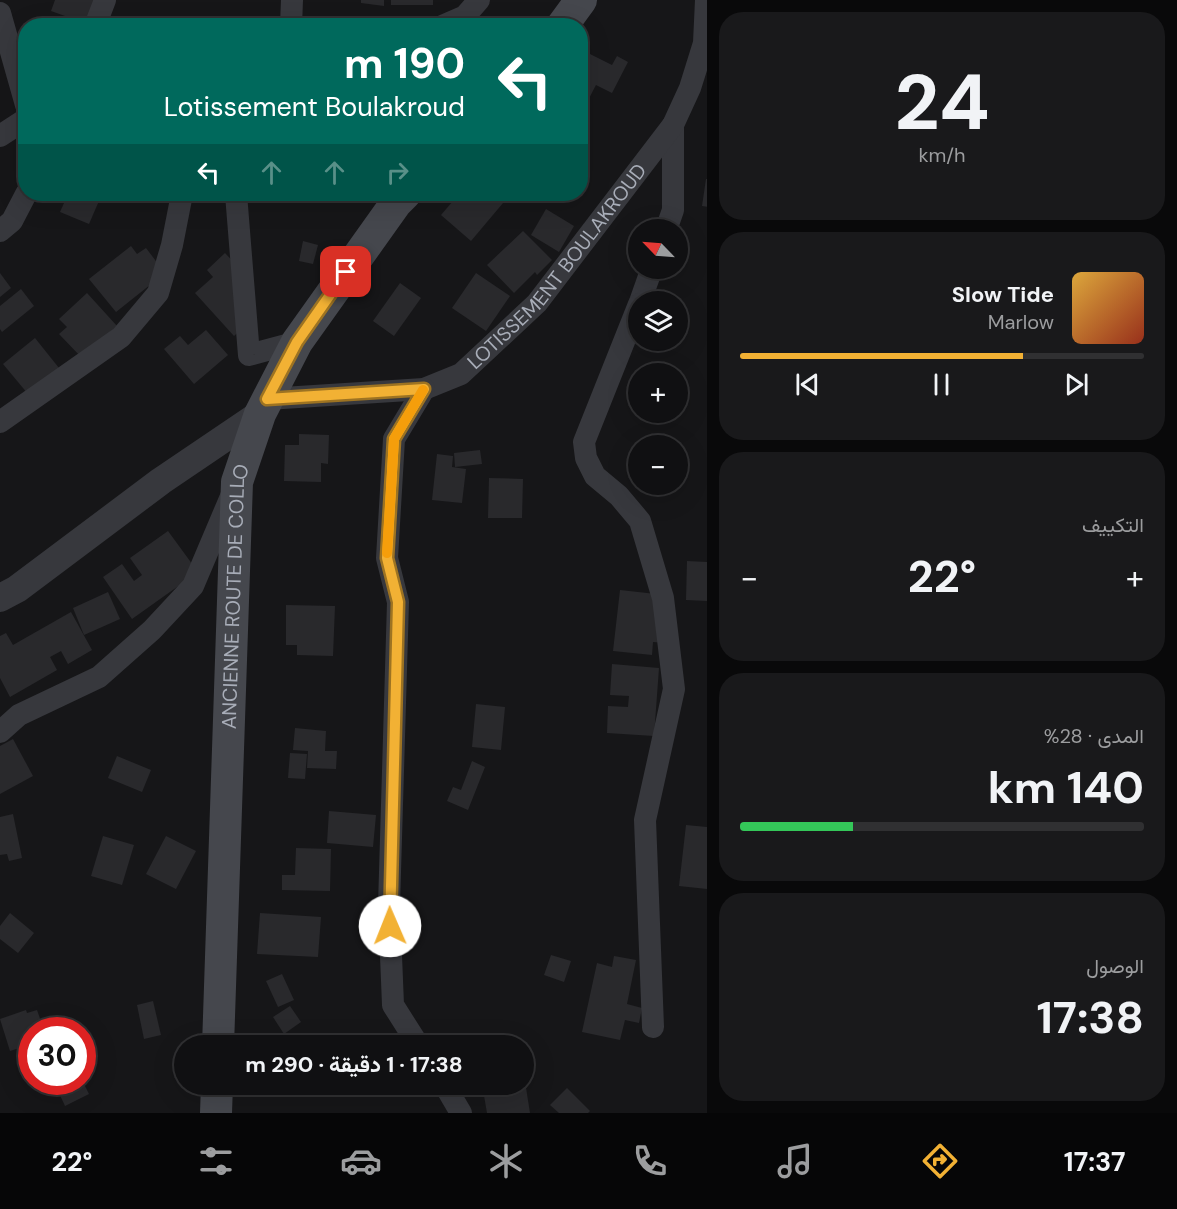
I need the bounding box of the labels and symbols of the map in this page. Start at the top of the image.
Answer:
street label: LOTISSEMENT BOULAKROUD [462,158,652,375]
north arrow [628,219,688,279]
pin [320,246,371,297]
street label: ANCIENNE ROUTE DE COLLO [216,460,255,729]
position arrow [358,894,422,958]
speed limit sign: 30 [18,1017,96,1095]

